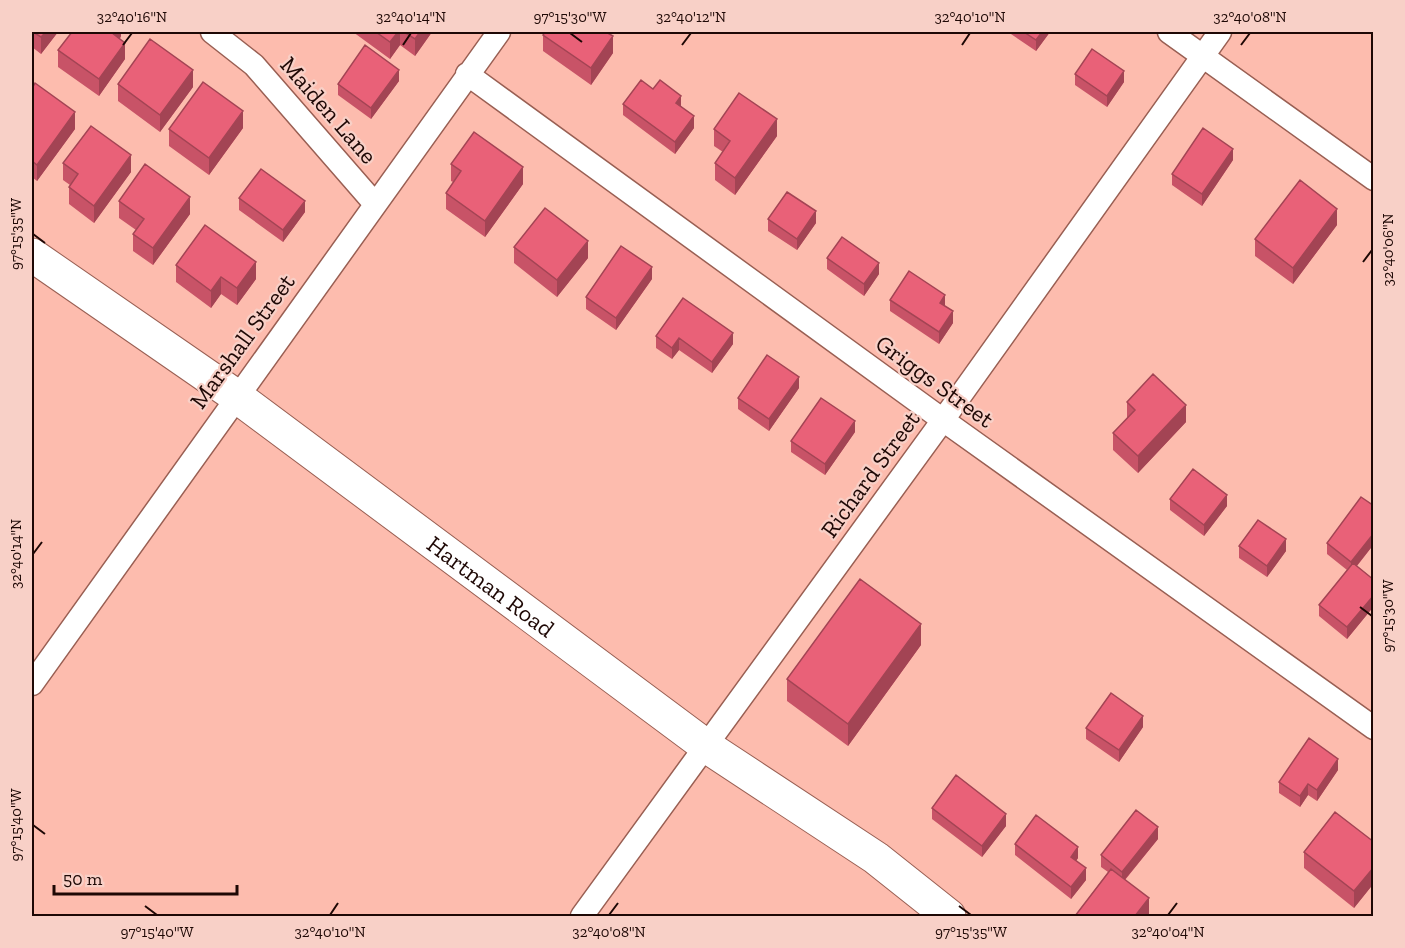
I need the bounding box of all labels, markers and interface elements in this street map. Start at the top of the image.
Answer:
text: 32°40'16"N [97,8,167,26]
text: 32°40'14"N [376,8,446,26]
text: 97°15'30"W [534,8,606,26]
text: 32°40'12"N [656,8,726,26]
text: 32°40'10"N [934,8,1006,26]
text: 32°40'08"N [1213,8,1287,26]
street label: Maiden Lane [275,50,383,170]
text: 97°15'35"W [7,198,25,270]
text: 32°40'06"N [1379,213,1397,287]
street label: Marshall Street [183,268,301,414]
street label: Griggs Street [870,328,1000,434]
street label: Richard Street [814,405,926,543]
text: 32°40'14"N [7,519,25,589]
street label: Hartman Road [422,529,561,643]
text: 97°15'30"W [1379,580,1397,652]
text: 97°15'40"W [7,788,25,862]
scale bar [54,858,237,896]
text: 50 m [63,868,103,890]
text: 97°15'40"W [120,923,194,941]
text: 32°40'10"N [294,923,366,941]
text: 32°40'08"N [572,923,646,941]
text: 97°15'35"W [935,923,1007,941]
text: 32°40'04"N [1132,923,1205,941]

